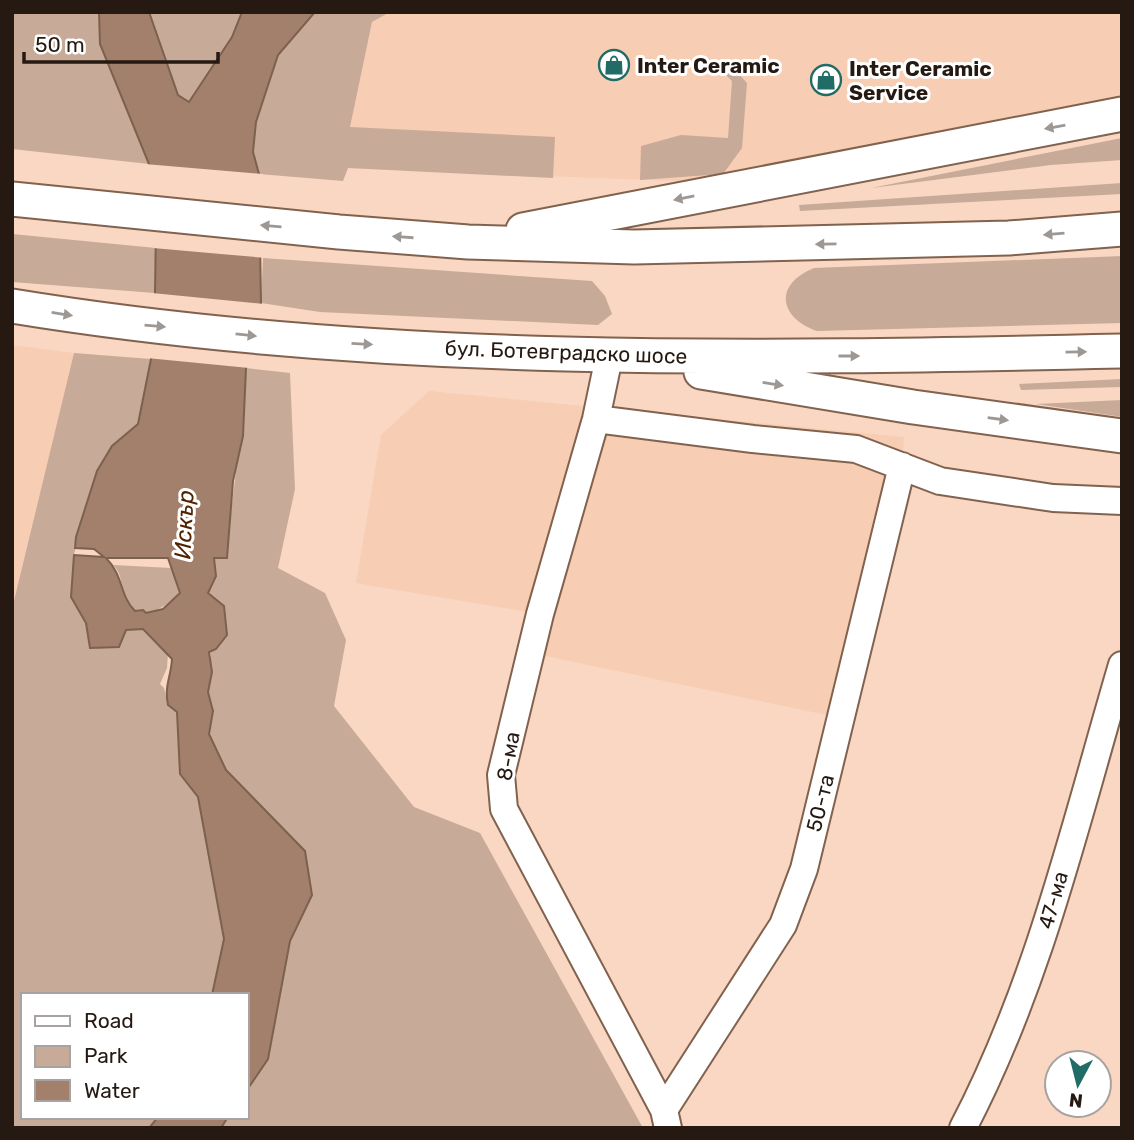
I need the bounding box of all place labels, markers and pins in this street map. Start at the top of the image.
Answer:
shop icon: Inter Ceramic [597,48,631,82]
place label: Inter Ceramic [637,53,780,78]
place label: Inter Ceramic Service [849,56,992,105]
shop icon: Inter Ceramic Service [809,63,843,97]

